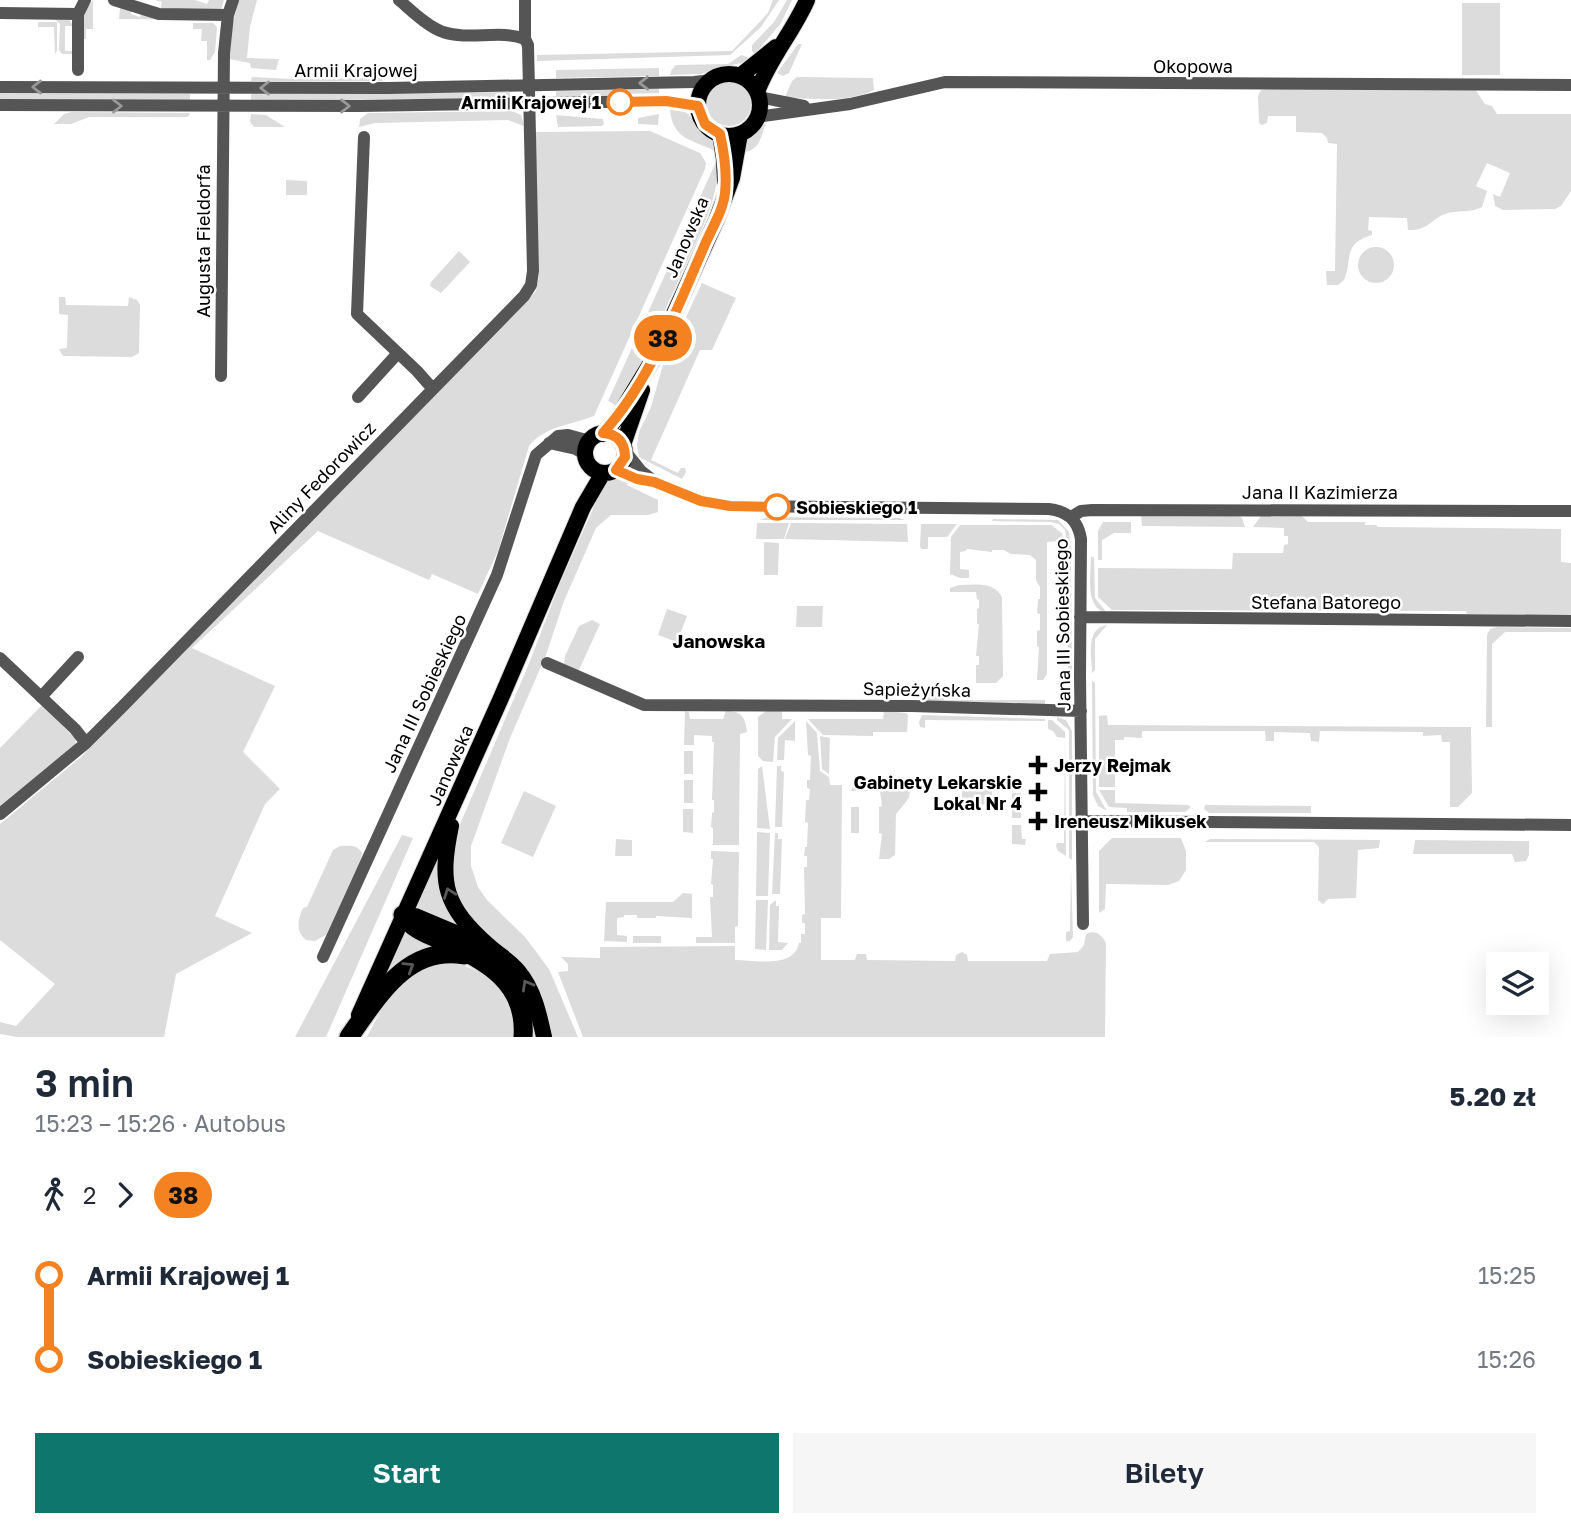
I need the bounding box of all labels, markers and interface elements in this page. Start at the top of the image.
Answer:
street label: Okopowa [1153,55,1233,77]
street label: Armii Krajowej [294,59,418,81]
one-way arrow [638,75,649,91]
one-way arrow [31,79,42,95]
one-way arrow [259,80,269,96]
marker: Armii Krajowej 1 [607,89,633,115]
place label: Armii Krajowej 1 [461,91,601,113]
one-way arrow [112,98,123,114]
one-way arrow [340,98,350,114]
street label: Augusta Fieldorfa [192,164,214,318]
street label: Janowska [659,193,713,281]
line badge: 38 [632,315,694,361]
text: 38 [648,323,678,352]
street label: Aliny Fedorowicz [262,417,380,537]
street label: Jana II Kazimierza [1242,481,1398,503]
marker: Sobieskiego 1 [764,494,790,520]
place label: Sobieskiego 1 [796,496,917,518]
street label: Jana III Sobieskiego [1049,538,1075,712]
street label: Stefana Batorego [1251,591,1401,613]
street label: Jana III Sobieskiego [378,610,470,776]
district label: Janowska [673,629,765,652]
street label: Sapieżyńska [863,677,971,701]
street label: Janowska [422,721,478,809]
place label: Jerzy Rejmak [1054,754,1172,776]
marker: Jerzy Rejmak [1028,755,1048,775]
place label: Gabinety Lekarskie Lokal Nr 4 [854,771,1022,814]
marker: Gabinety Lekarskie Lokal Nr 4 [1028,782,1048,802]
place label: Ireneusz Mikusek [1054,810,1207,832]
marker: Ireneusz Mikusek [1028,811,1048,831]
one-way arrow [443,887,457,900]
map controls [1486,952,1549,1015]
button: layers [1486,952,1549,1015]
one-way arrow [401,963,414,976]
one-way arrow [522,980,535,993]
text: 3 min [35,1060,134,1105]
text: 5.20 zł [1450,1081,1536,1112]
text: 15:23 – 15:26 · Autobus [35,1109,286,1137]
icon: walk [35,1176,73,1214]
icon: forward [106,1176,144,1214]
text: 38 [168,1180,198,1209]
text: 2 [83,1181,96,1209]
text: Armii Krajowej 1 [87,1260,289,1291]
text: 15:25 [1478,1261,1536,1289]
text: Sobieskiego 1 [87,1344,262,1375]
text: 15:26 [1477,1345,1536,1373]
button: Start [35,1433,779,1513]
button: Bilety [793,1433,1536,1513]

